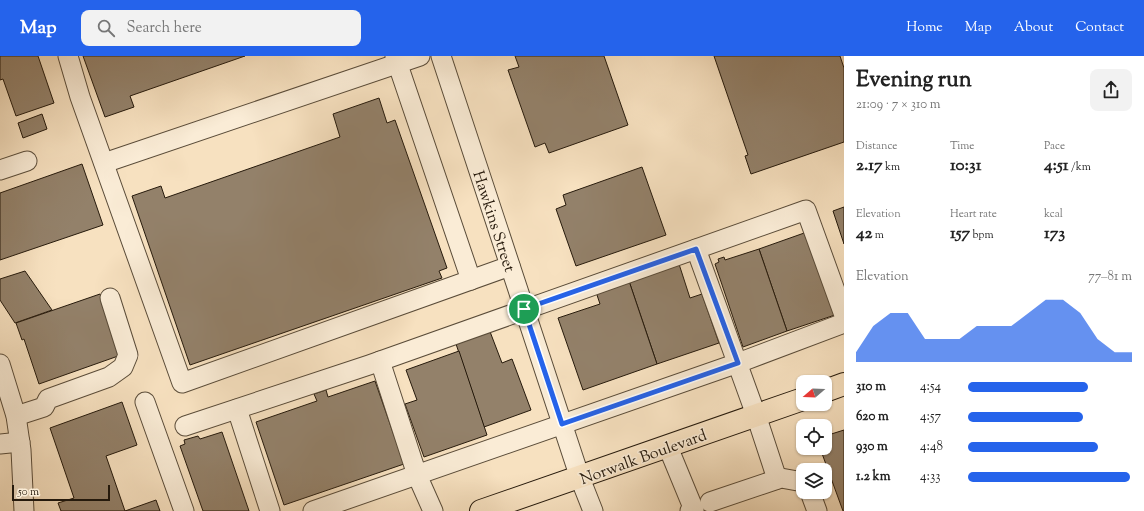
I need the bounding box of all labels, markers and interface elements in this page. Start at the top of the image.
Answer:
search box [81,10,361,46]
text: Map [20,15,57,42]
icon: search [95,17,117,39]
text: Search here [127,18,202,39]
text: Home [906,18,943,38]
text: Map [965,18,992,38]
text: About [1014,18,1053,38]
text: Contact [1075,18,1124,38]
text: Evening run [856,65,972,97]
button: share [1090,69,1132,111]
text: 21:09 · 7 × 310 m [856,96,941,114]
text: Distance [856,138,897,154]
text: Time [950,138,974,154]
text: Pace [1044,138,1065,154]
text: 2.17 [856,154,883,178]
text: 10:31 [950,154,982,178]
text: 4:51 [1044,154,1069,178]
text: km [883,159,900,175]
text: /km [1069,159,1091,175]
street label: Hawkins Street [465,168,520,276]
text: Elevation [856,206,901,222]
text: Heart rate [950,206,997,222]
text: kcal [1044,206,1063,222]
text: 42 [856,222,873,246]
text: 157 [950,222,970,246]
text: 173 [1044,222,1065,246]
text: m [873,227,884,243]
text: bpm [970,227,994,243]
text: Elevation [856,268,909,286]
text: 77–81 m [1088,268,1132,286]
pin [507,292,541,326]
icon: arrive [513,298,535,320]
north arrow [796,375,832,411]
map controls [796,375,832,499]
text: 310 m [856,378,886,396]
text: 4:54 [920,378,941,396]
text: 620 m [856,408,889,426]
text: 4:57 [920,408,941,426]
button: locate [796,419,832,455]
street label: Norwalk Boulevard [577,425,711,492]
text: 930 m [856,438,888,456]
text: 4:48 [920,438,943,456]
button: layers [796,463,832,499]
text: 1.2 km [856,468,890,486]
text: 4:33 [920,468,940,486]
scale bar [12,483,110,502]
text: 50 m [18,484,39,500]

